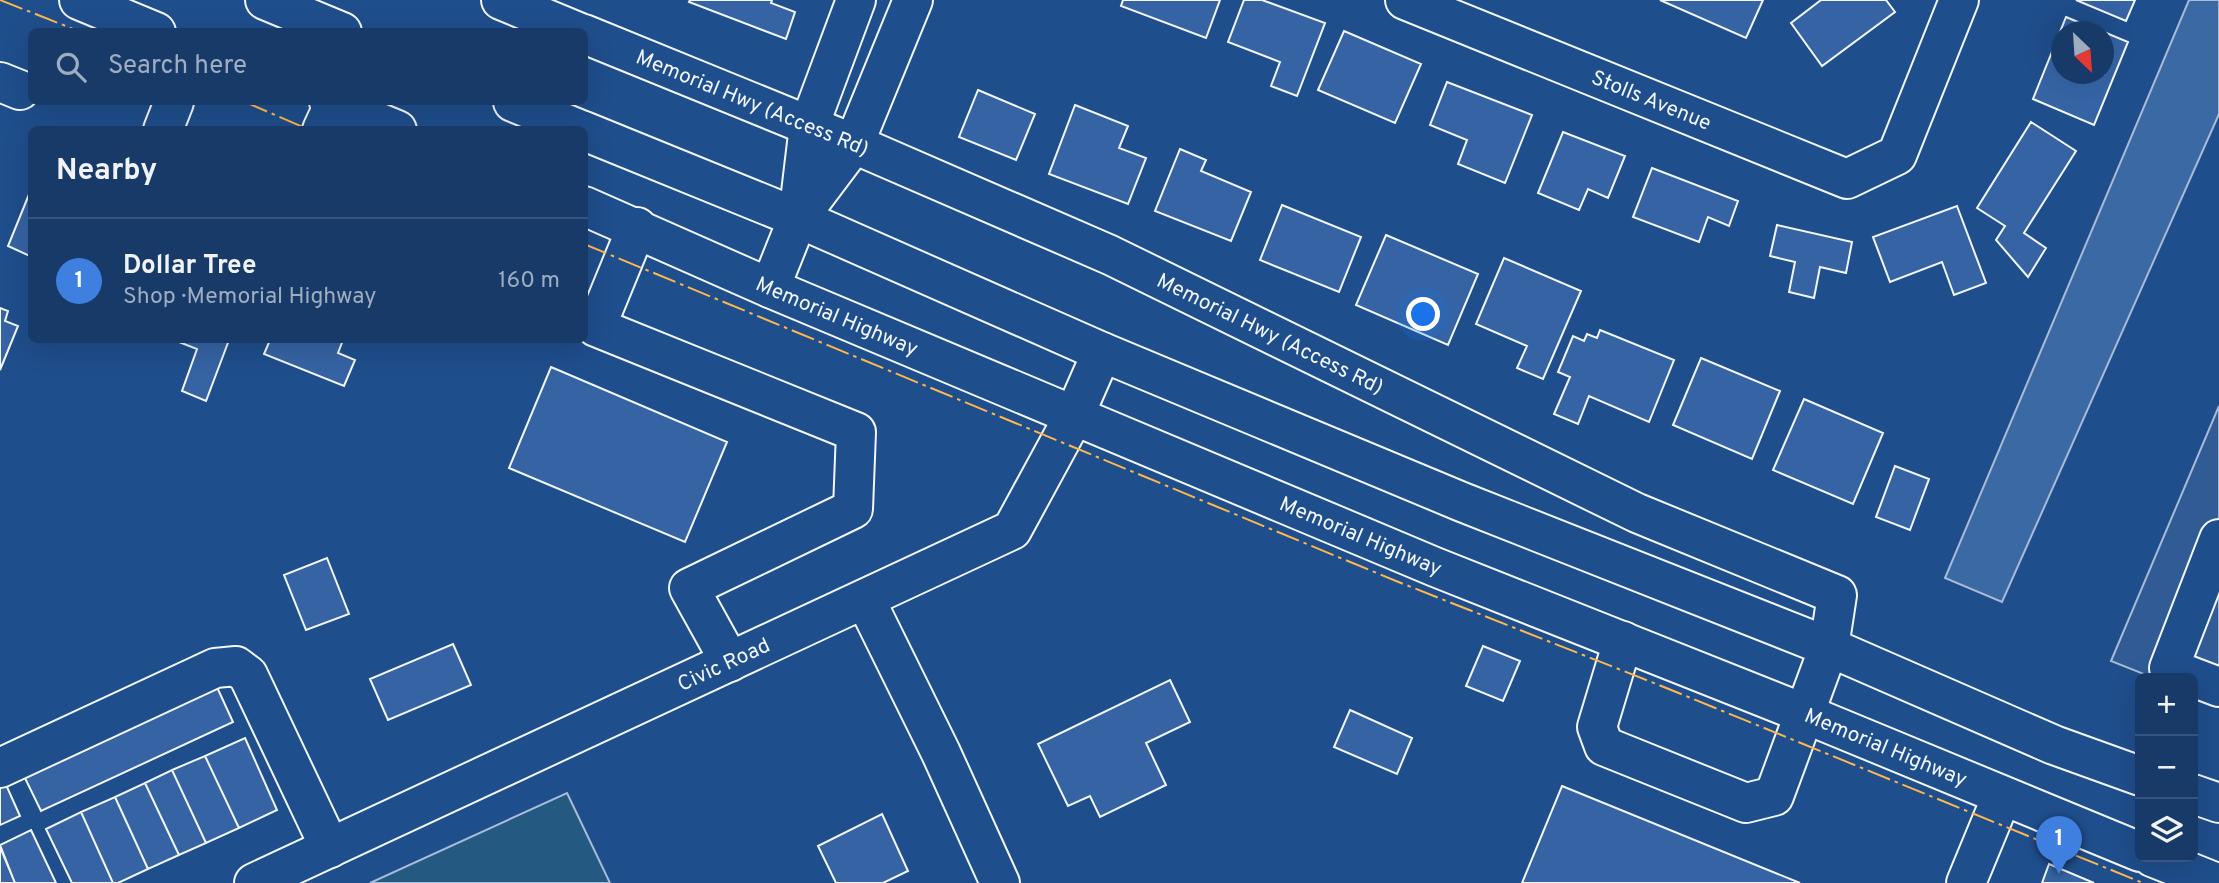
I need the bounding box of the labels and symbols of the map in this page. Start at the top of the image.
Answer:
north arrow [2051,21,2114,84]
street label: Memorial Hwy (Access Rd) [631,45,873,164]
street label: Stolls Avenue [1587,65,1715,138]
street label: Memorial Hwy (Access Rd) [1152,268,1387,402]
street label: Memorial Highway [751,271,922,364]
your location [1406,297,1440,331]
street label: Memorial Highway [1275,491,1445,583]
street label: Civic Road [674,633,775,699]
street label: Memorial Highway [1800,703,1971,794]
pin: 1 [2036,816,2082,874]

